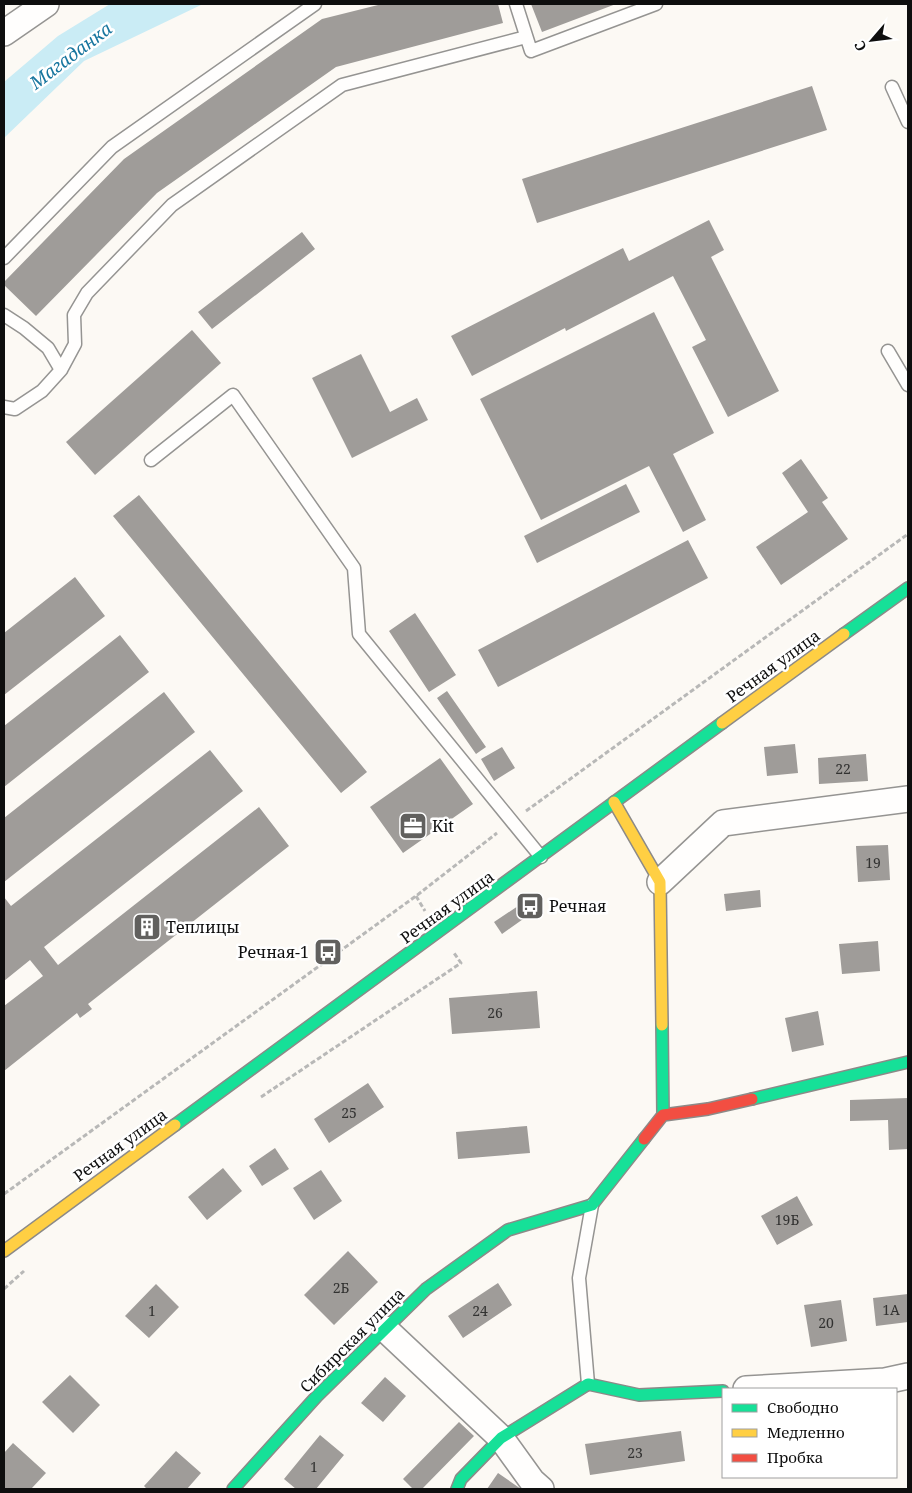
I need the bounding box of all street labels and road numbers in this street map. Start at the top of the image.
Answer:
street label: Речная улица [722,624,824,708]
street label: Речная улица [396,865,498,949]
street label: Речная улица [69,1103,171,1187]
street label: Сибирская улица [295,1283,409,1397]

